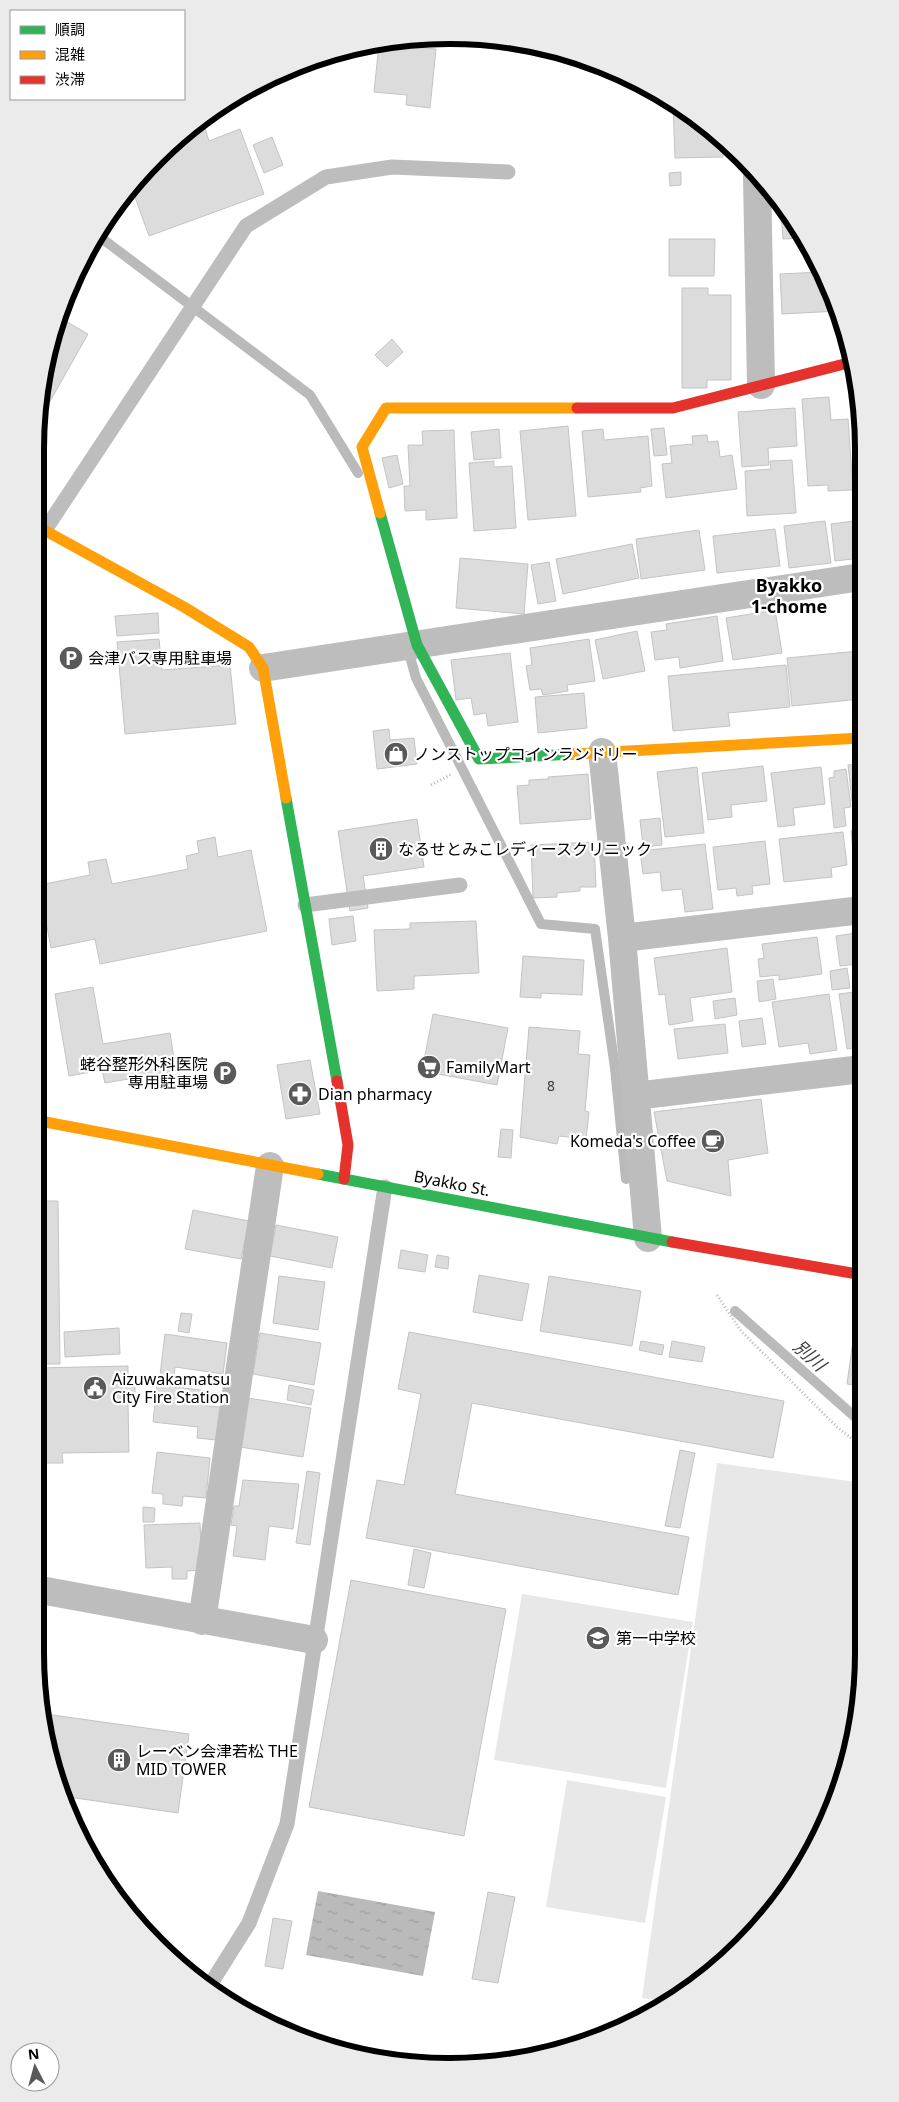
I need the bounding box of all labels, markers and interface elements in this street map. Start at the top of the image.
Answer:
legend [10,10,185,100]
text: 順調 [55,19,85,39]
text: 混雑 [55,44,85,64]
text: 渋滞 [55,69,85,89]
district label: Byakko 1-chome [751,573,827,618]
parking icon: 会津バス専用駐車場 [58,645,84,671]
place label: 会津バス専用駐車場 [88,647,232,669]
shop icon: ノンストップコインランドリー [383,741,409,767]
place label: ノンストップコインランドリー [414,743,638,765]
building icon: なるせとみこレディースクリニック [368,836,394,862]
place label: なるせとみこレディースクリニック [398,838,652,860]
place label: 蛯谷整形外科医院 専用駐車場 [80,1053,208,1093]
supermarket icon: FamilyMart [416,1054,442,1080]
place label: FamilyMart [446,1056,531,1078]
parking icon: 蛯谷整形外科医院 専用駐車場 [212,1060,238,1086]
house number: 8 [547,1076,555,1095]
pharmacy icon: Dian pharmacy [287,1081,313,1107]
place label: Dian pharmacy [318,1083,433,1105]
cafe icon: Komeda's Coffee [700,1128,726,1154]
place label: Komeda's Coffee [570,1130,696,1152]
street label: Byakko St. [412,1165,492,1201]
water label: 別川 [789,1334,833,1377]
place label: Aizuwakamatsu City Fire Station [112,1368,230,1408]
public building icon: Aizuwakamatsu City Fire Station [82,1375,108,1401]
school or university icon: 第一中学校 [585,1625,611,1651]
place label: 第一中学校 [616,1627,696,1649]
place label: レーベン会津若松 THE MID TOWER [136,1740,298,1780]
building icon: レーベン会津若松 THE MID TOWER [106,1747,132,1773]
north arrow [10,2042,60,2092]
text: N [27,2044,40,2064]

